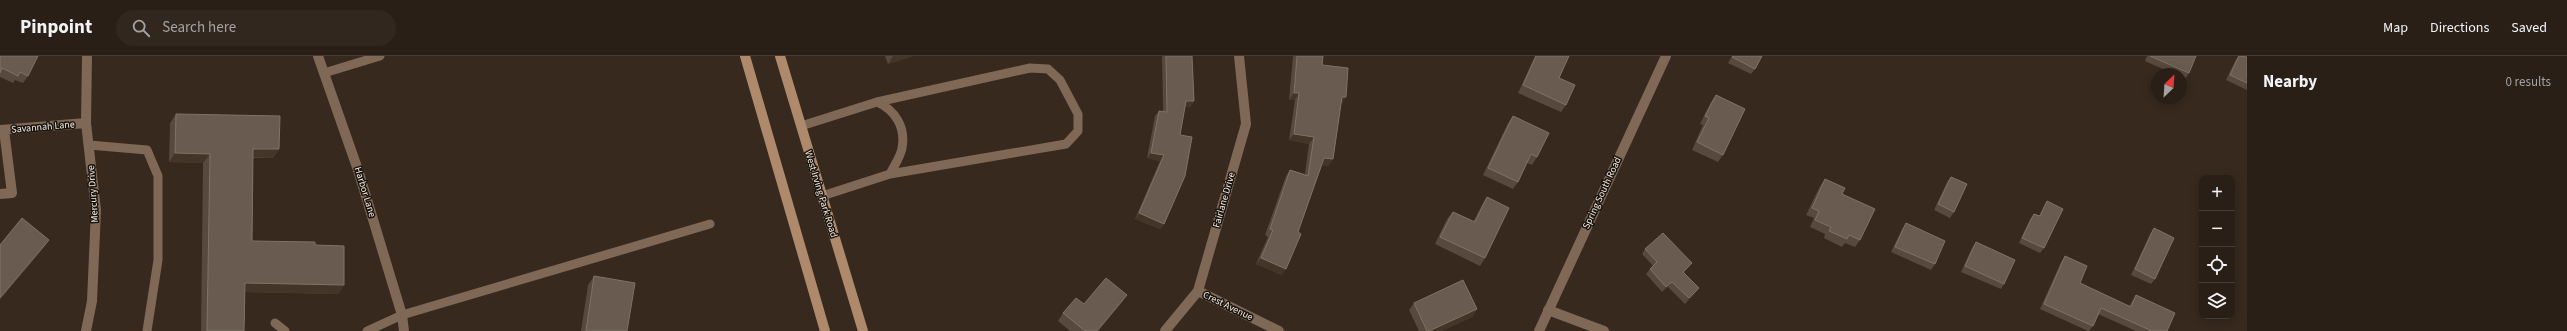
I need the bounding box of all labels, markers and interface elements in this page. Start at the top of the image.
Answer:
search box [116,10,396,46]
text: Pinpoint [20,14,92,41]
icon: search [130,17,152,39]
text: Search here [162,17,236,38]
text: Map [2383,18,2408,38]
text: Directions [2430,18,2489,38]
text: Saved [2511,18,2547,38]
north arrow [2151,68,2187,104]
text: Nearby [2263,70,2317,94]
text: 0 results [2506,73,2551,91]
street label: Savannah Lane [11,117,75,137]
street label: West Irving Park Road [801,149,841,239]
street label: Spring South Road [1579,155,1625,231]
street label: Mercury Drive [84,165,102,223]
street label: Harbor Lane [351,165,379,219]
street label: Fairlane Drive [1209,171,1239,229]
map controls [2199,175,2235,319]
button: + [2199,175,2235,211]
button: − [2199,211,2235,247]
button: locate [2199,247,2235,283]
button: layers [2199,283,2235,319]
street label: Crest Avenue [1201,288,1255,324]

